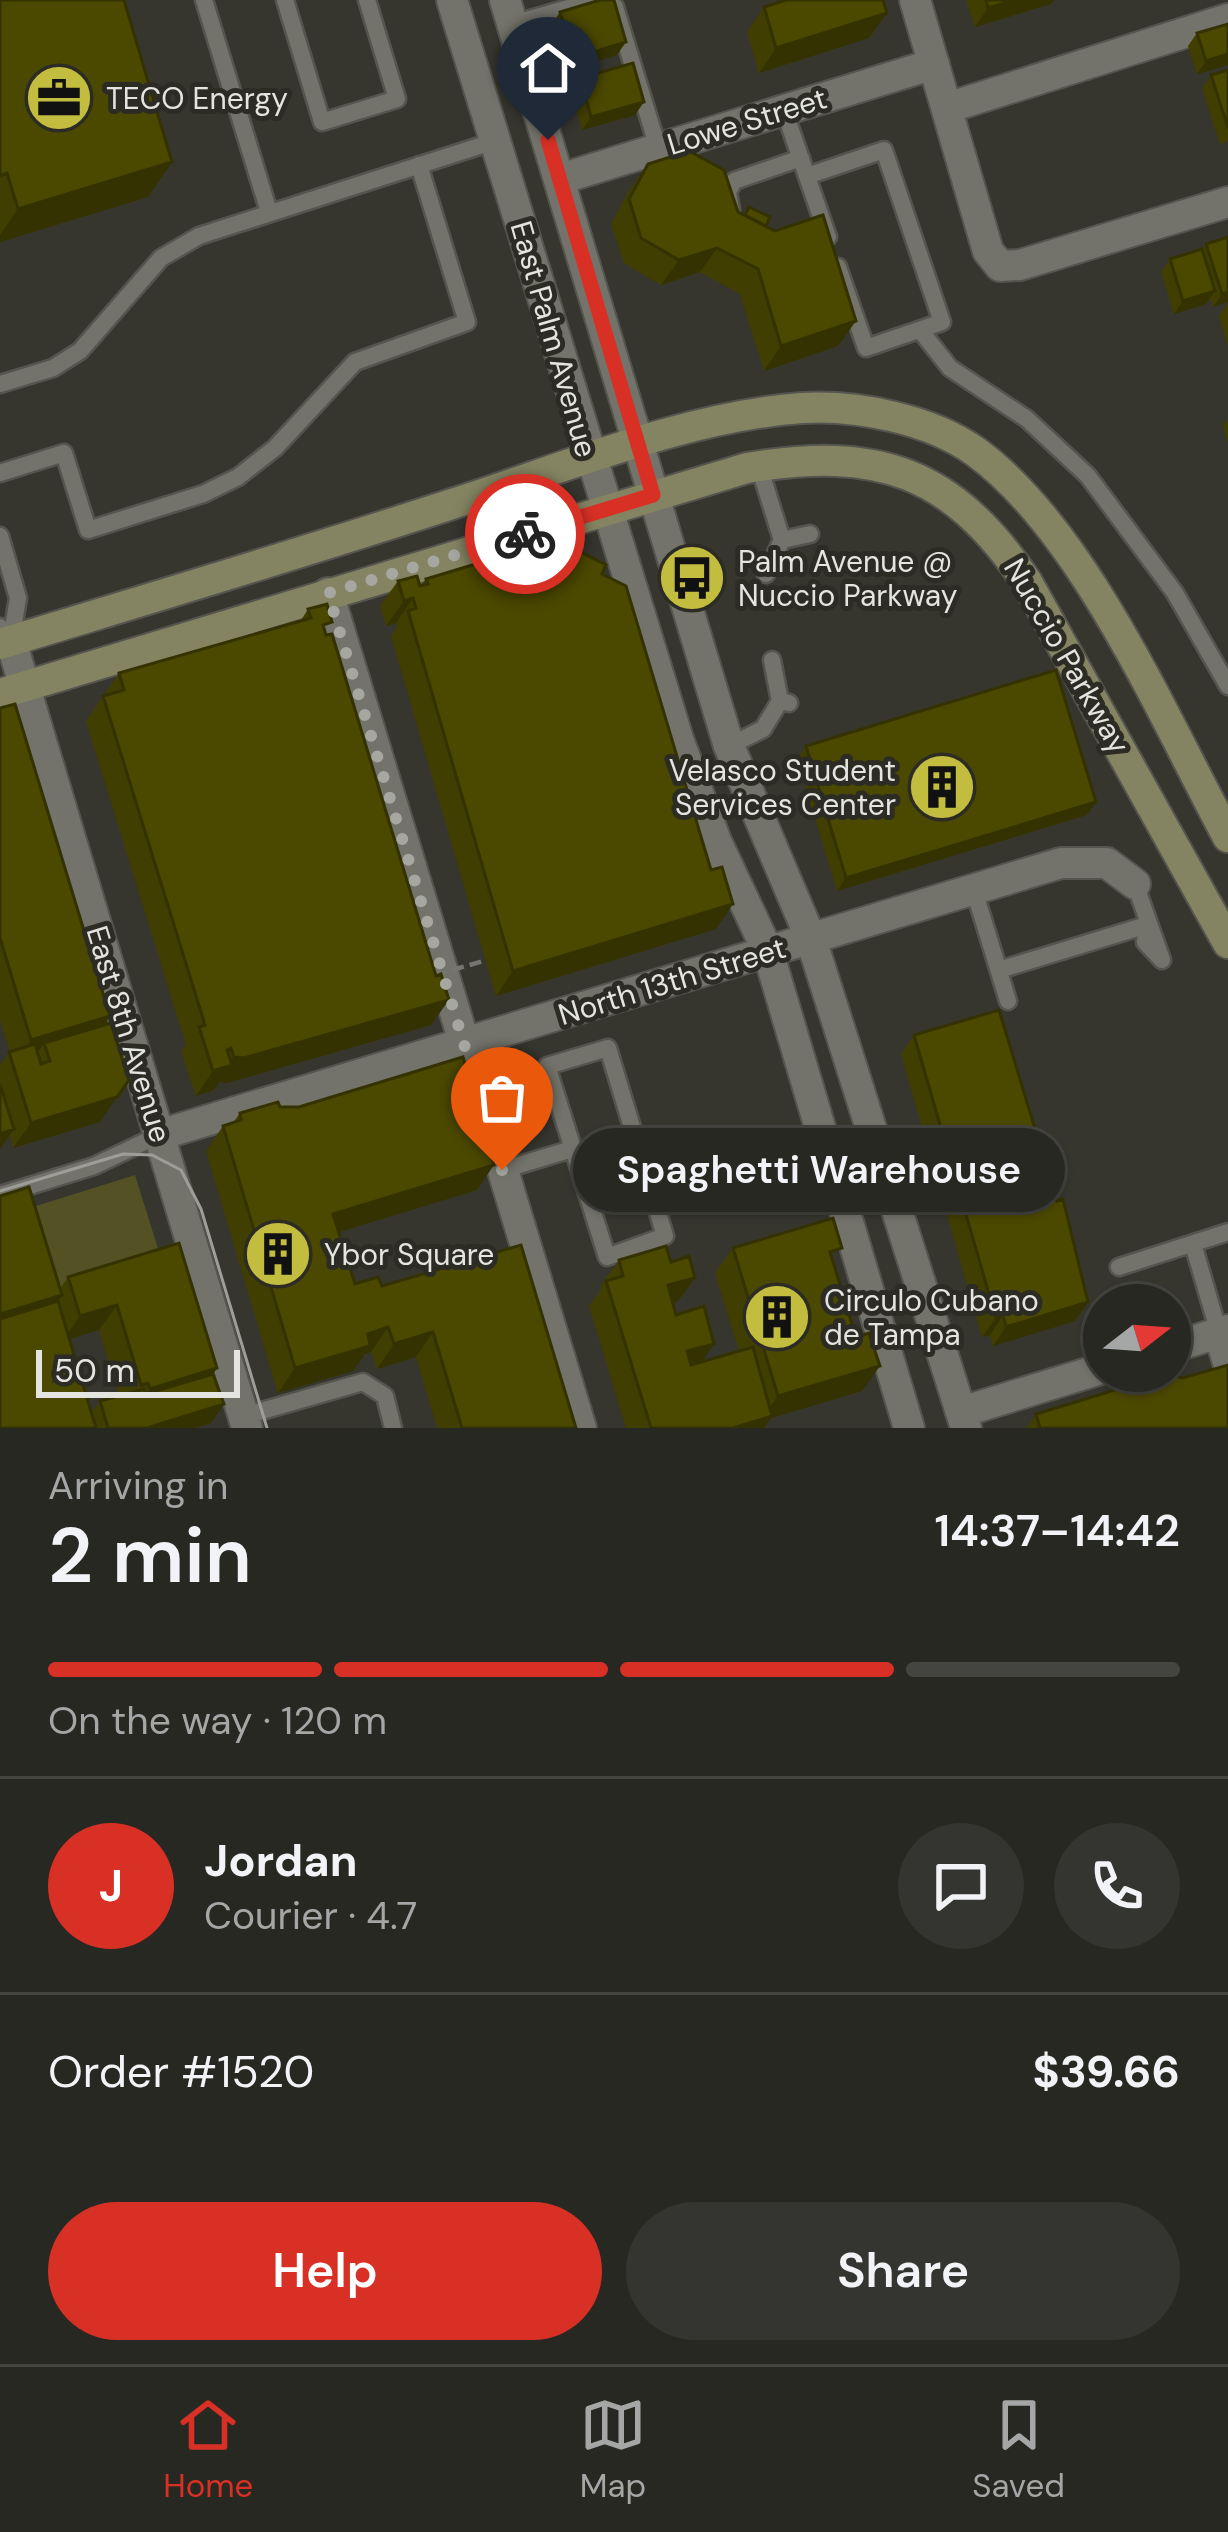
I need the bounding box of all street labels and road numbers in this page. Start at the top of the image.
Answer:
street label: Lowe Street [663,78,831,164]
street label: East Palm Avenue [502,216,606,462]
street label: Nuccio Parkway [995,551,1139,761]
street label: East 8th Avenue [78,921,180,1147]
street label: North 13th Street [554,928,790,1034]

